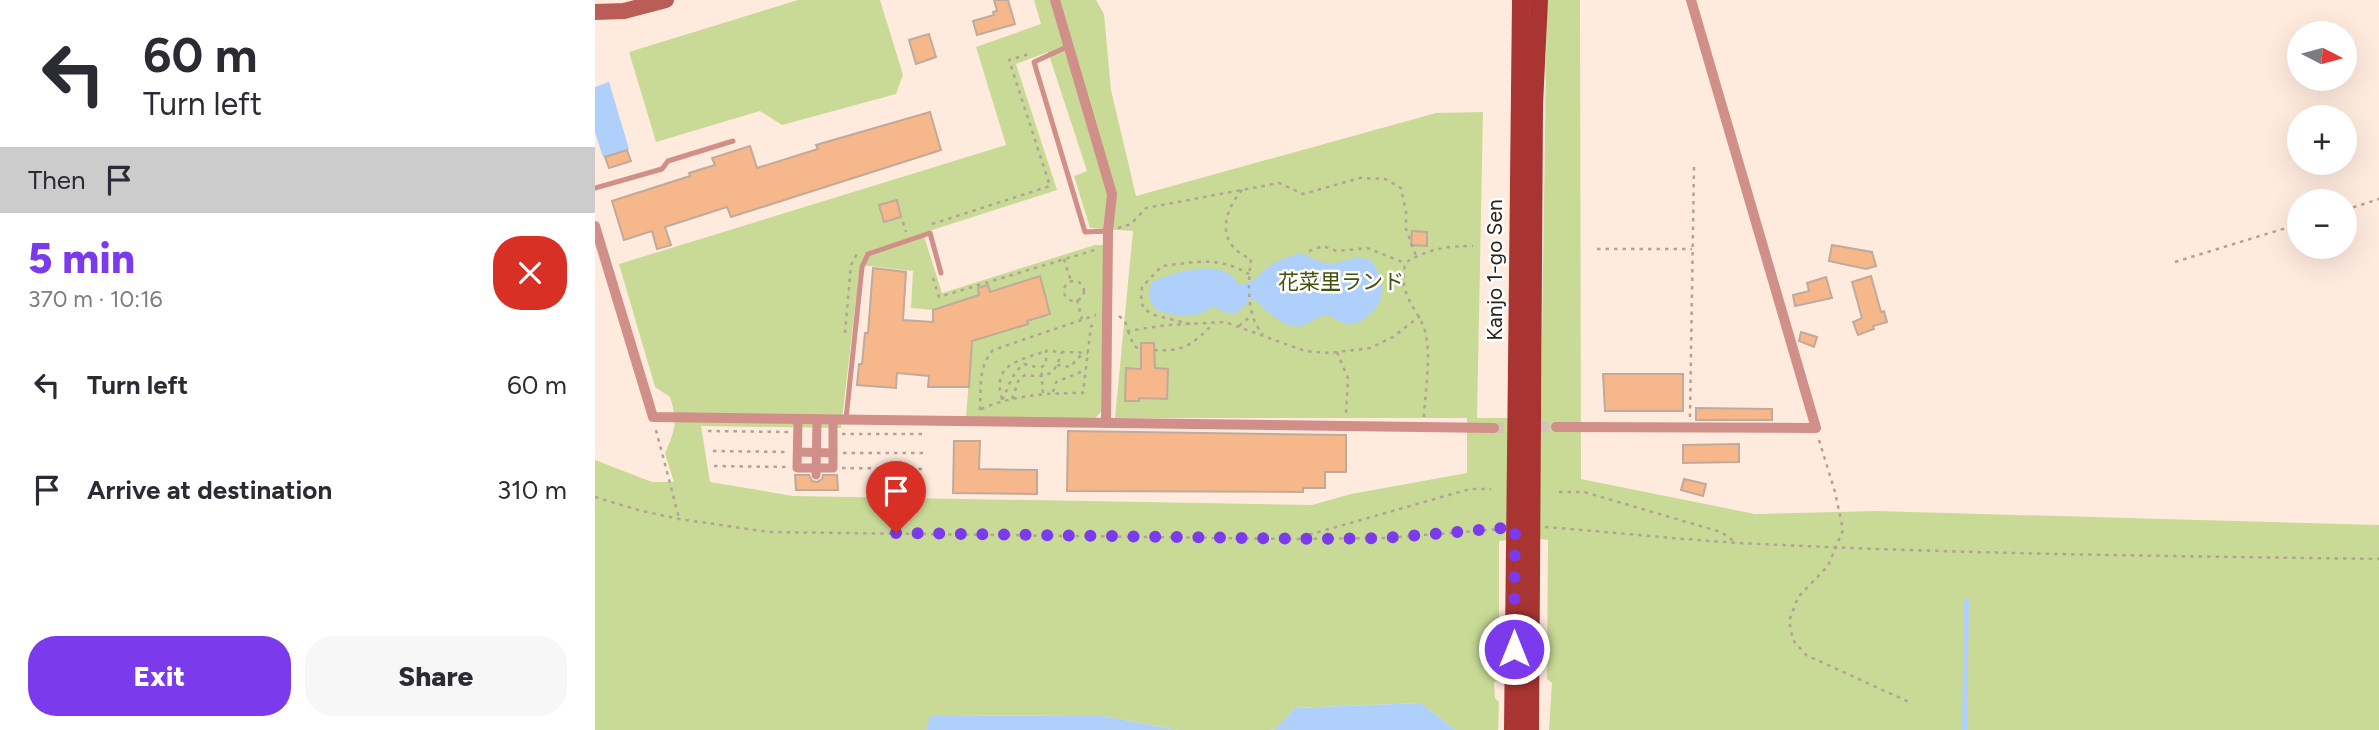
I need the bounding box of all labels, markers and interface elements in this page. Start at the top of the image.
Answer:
north arrow [2287,21,2357,91]
map controls [2287,21,2357,259]
text: 60 m [143,25,258,84]
icon: left [28,28,119,119]
text: Turn left [143,85,262,123]
button: + [2287,105,2357,175]
icon: arrive [100,161,138,199]
text: Then [28,164,86,196]
button: − [2287,189,2357,259]
street label: Kanjo 1-go Sen [1482,199,1507,341]
text: 5 min [28,233,135,284]
button: close [493,236,567,310]
park label: 花菜里ランド [1278,269,1404,294]
text: 370 m · 10:16 [28,285,163,313]
icon: left [28,366,66,404]
text: Turn left [87,369,188,401]
text: 60 m [507,369,567,401]
pin [866,461,926,533]
icon: arrive [28,471,66,509]
icon: arrive [877,472,915,510]
text: Arrive at destination [87,474,332,506]
text: 310 m [497,474,567,506]
position arrow [1477,612,1551,686]
button: Exit [28,636,291,716]
button: Share [305,636,567,716]

